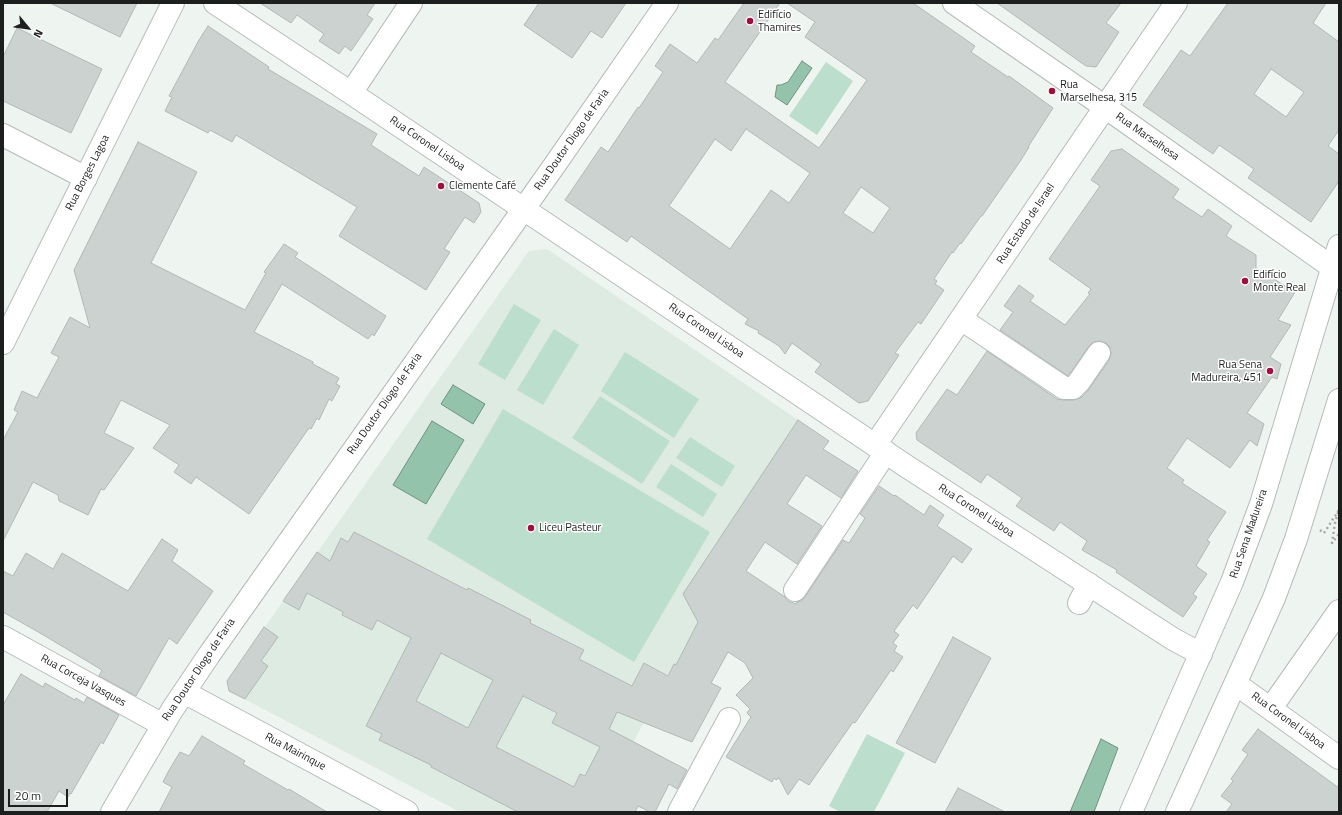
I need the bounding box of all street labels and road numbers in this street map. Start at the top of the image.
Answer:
street label: Rua Doutor Diogo de Faria [532,87,612,193]
street label: Rua Marselhesa [1113,110,1181,164]
street label: Rua Coronel Lisboa [387,114,467,174]
street label: Rua Borges Lagoa [63,133,113,213]
street label: Rua Estado de Israel [994,181,1058,267]
street label: Rua Coronel Lisboa [666,301,746,361]
street label: Rua Doutor Diogo de Faria [345,351,425,457]
street label: Rua Coronel Lisboa [935,481,1017,541]
street label: Rua Sena Madureira [1228,488,1270,580]
street label: Rua Doutor Diogo de Faria [160,616,238,724]
street label: Rua Corceja Vasques [38,652,128,710]
street label: Rua Coronel Lisboa [1249,690,1327,752]
street label: Rua Mairinque [262,730,328,774]

